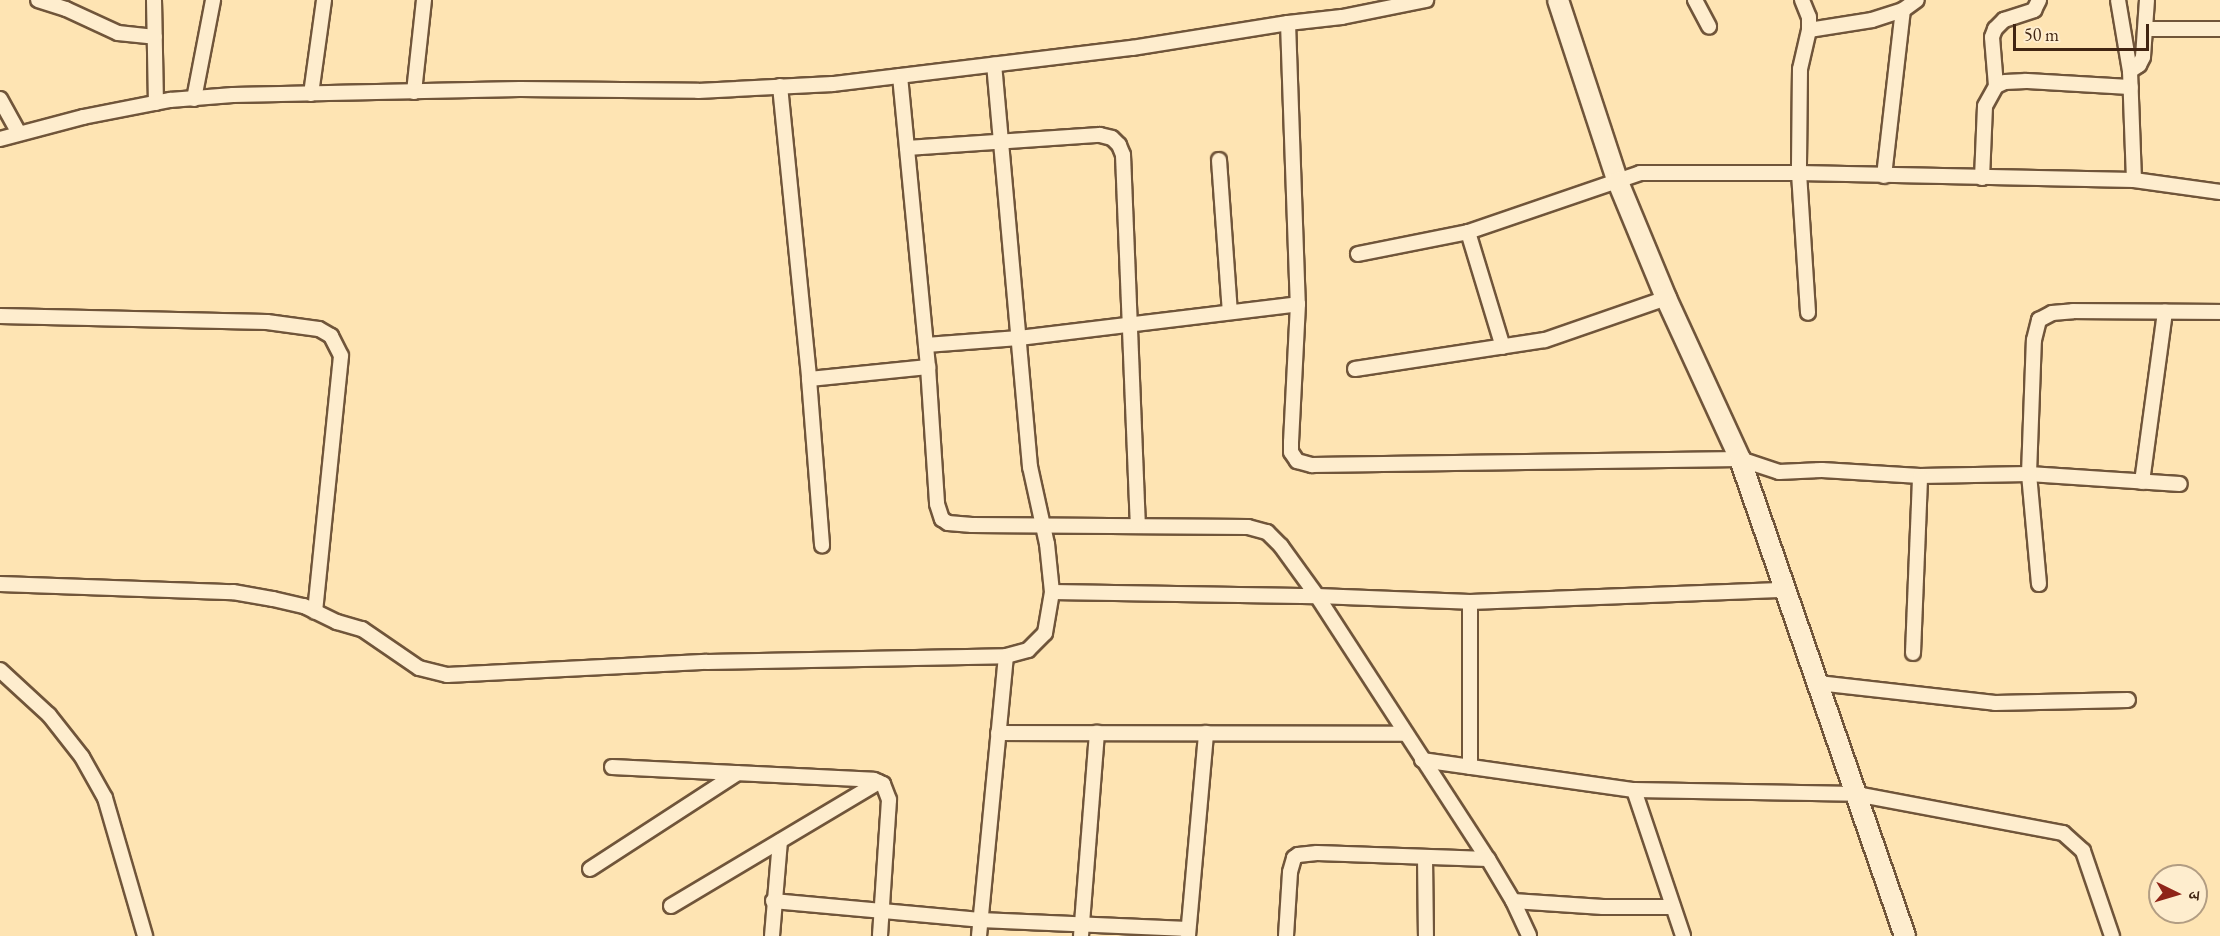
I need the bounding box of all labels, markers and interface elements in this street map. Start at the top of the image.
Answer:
scale bar [2016,12,2152,50]
text: 50 m [2024,23,2059,46]
north arrow [2148,864,2208,924]
text: उ [2184,890,2205,900]

